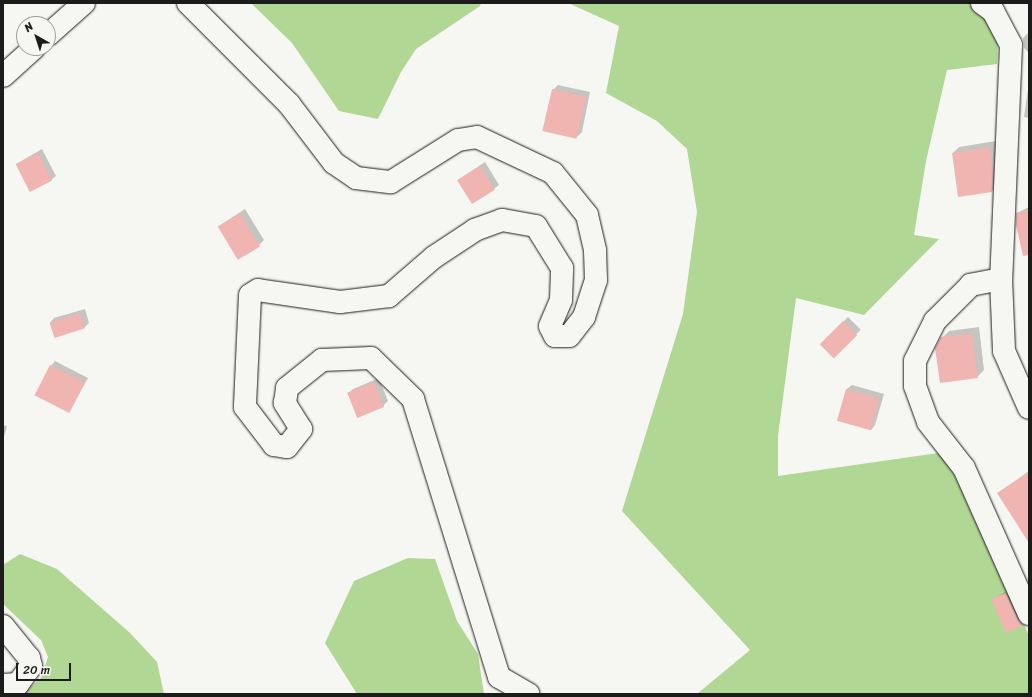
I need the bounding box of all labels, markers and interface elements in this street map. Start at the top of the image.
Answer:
north arrow [16,16,56,56]
text: N [20,17,38,37]
scale bar [18,655,73,681]
text: 20 m [23,659,50,681]

